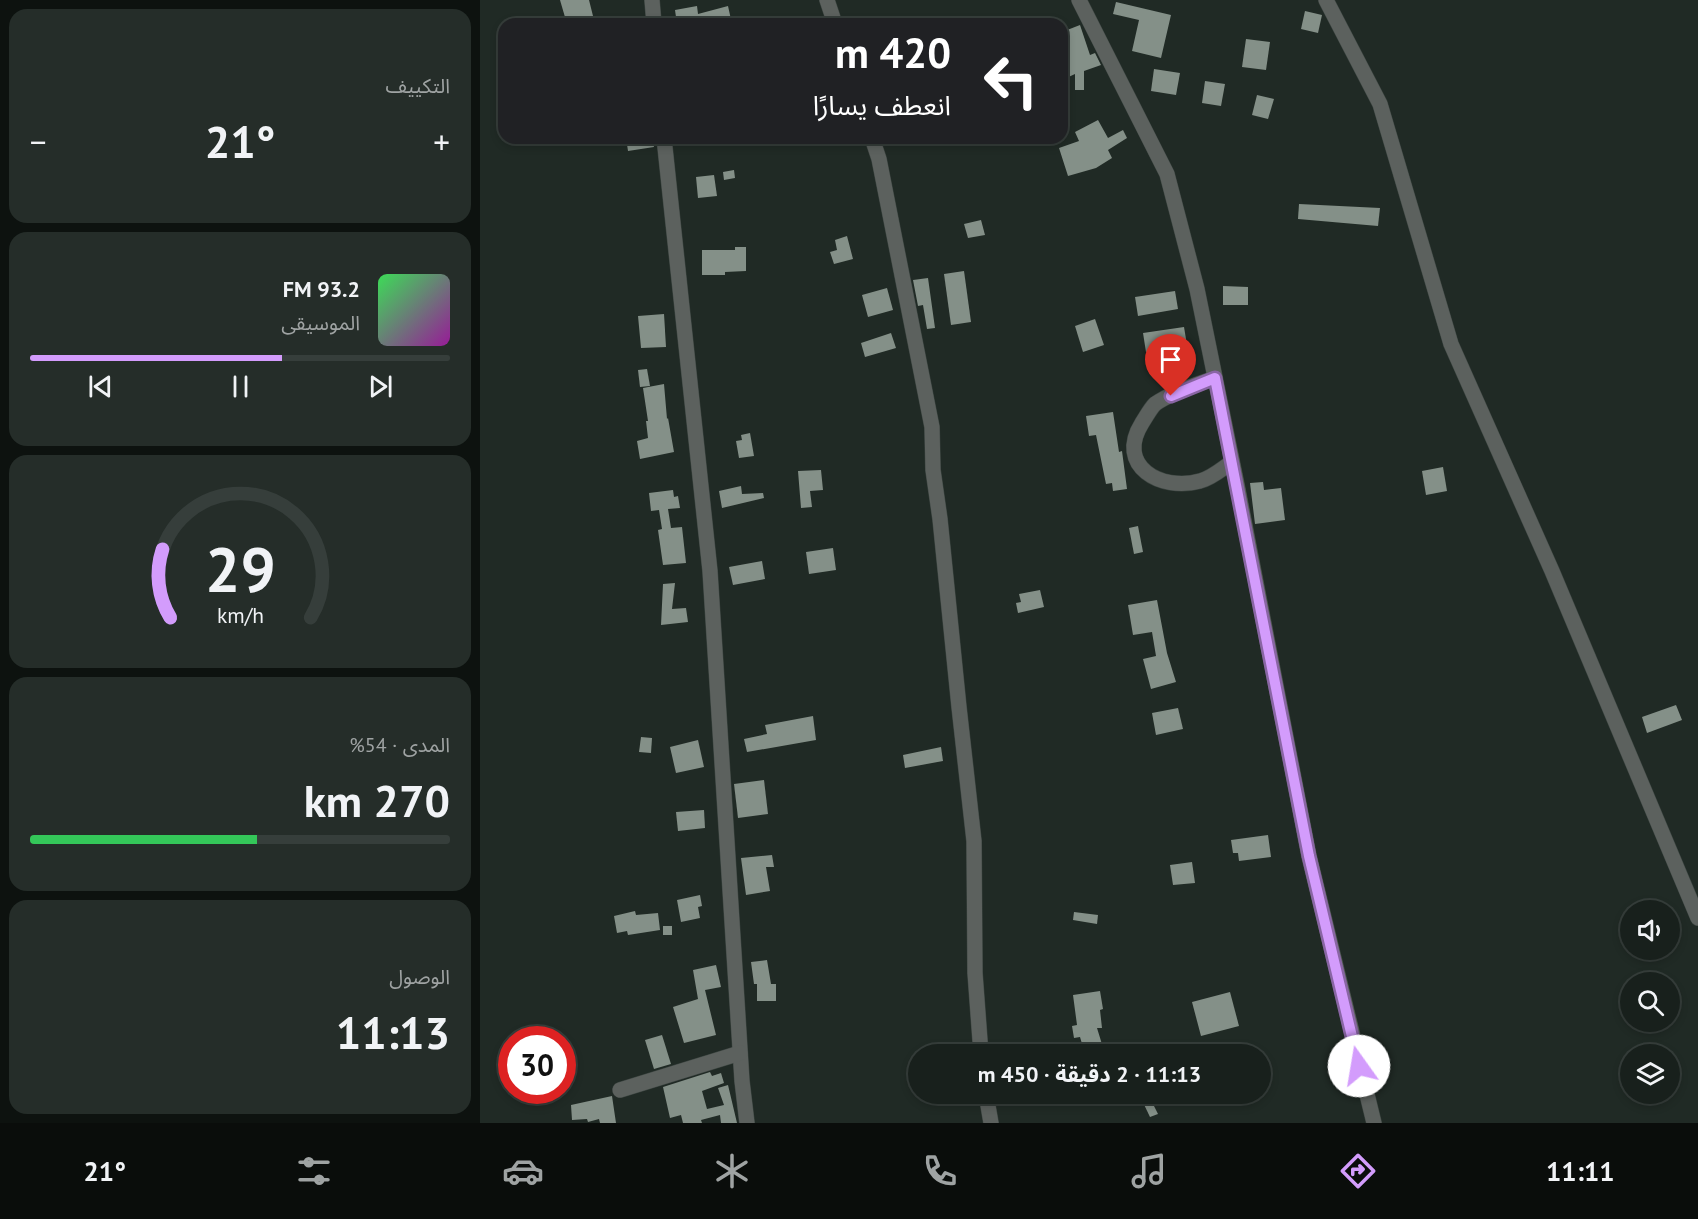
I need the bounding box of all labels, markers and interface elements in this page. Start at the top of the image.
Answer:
text: 420 m [835,25,951,80]
icon: left [972,42,1050,120]
text: التكييف [386,73,450,99]
text: انعطف يسارًا [813,88,951,122]
text: 21° [205,112,275,170]
text: − [30,120,47,163]
text: + [433,120,450,163]
text: 93.2 FM [283,275,360,303]
text: الموسيقى [281,310,360,336]
pin [1145,334,1196,396]
icon: arrive [1154,343,1187,376]
icon: previous [84,370,117,403]
icon: pause [224,370,257,403]
icon: next [364,370,397,403]
text: 29 [205,529,275,610]
text: km/h [216,602,263,630]
text: المدى · 54% [349,732,450,758]
text: 270 km [304,771,450,829]
map controls [1620,900,1680,1104]
button: sound [1620,900,1680,960]
text: الوصول [389,964,450,990]
button: search [1620,972,1680,1032]
text: 11:13 [336,1003,450,1061]
speed limit sign: 30 [498,1026,576,1104]
position arrow [1327,1034,1391,1098]
button: layers [1620,1044,1680,1104]
text: 11:13 · 2 دقيقة · 450 m [978,1060,1201,1088]
icon: filters [293,1150,335,1192]
icon: car [502,1150,544,1192]
icon: climate [711,1150,753,1192]
icon: phone [919,1150,961,1192]
icon: music [1128,1150,1170,1192]
icon: directions [1337,1150,1379,1192]
text: 21° [84,1154,126,1188]
text: 11:11 [1546,1154,1615,1188]

